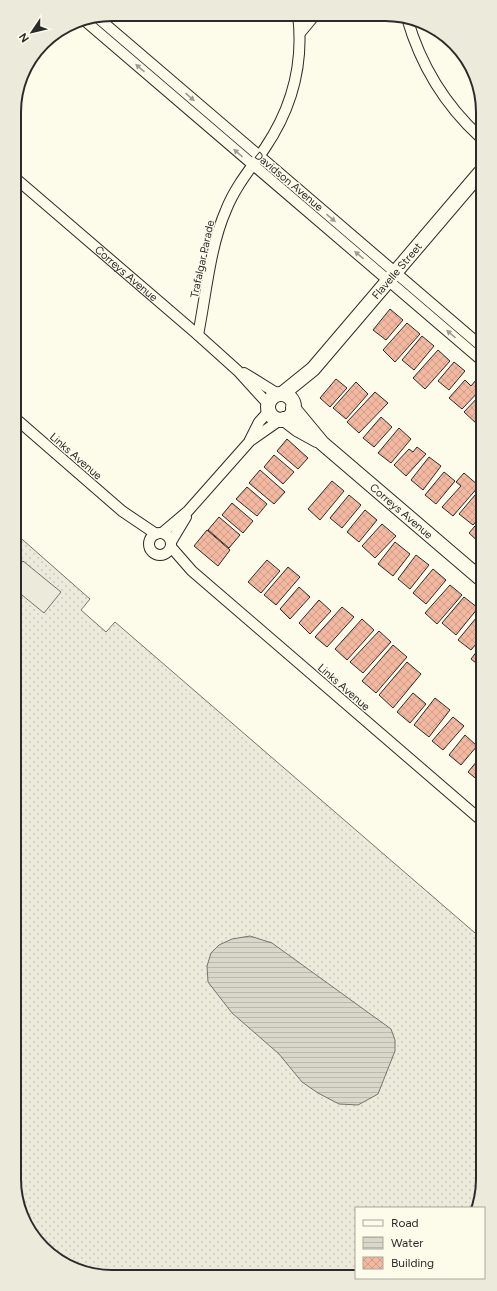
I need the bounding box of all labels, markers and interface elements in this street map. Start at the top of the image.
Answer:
north arrow [12,12,52,52]
text: N [16,30,32,45]
one-way arrow [135,64,145,73]
one-way arrow [185,93,195,102]
one-way arrow [234,149,243,158]
street label: Davidson Avenue [252,149,326,214]
one-way arrow [326,213,337,222]
street label: Trafalgar Parade [188,219,217,299]
street label: Flavelle Street [370,240,425,302]
street label: Correys Avenue [92,243,160,304]
one-way arrow [353,251,364,260]
one-way arrow [445,329,456,338]
street label: Links Avenue [47,430,104,483]
street label: Correys Avenue [367,481,435,542]
street label: Links Avenue [315,661,372,714]
legend [355,1207,485,1279]
text: Road [391,1216,419,1230]
text: Water [391,1236,423,1250]
text: Building [391,1256,434,1270]

